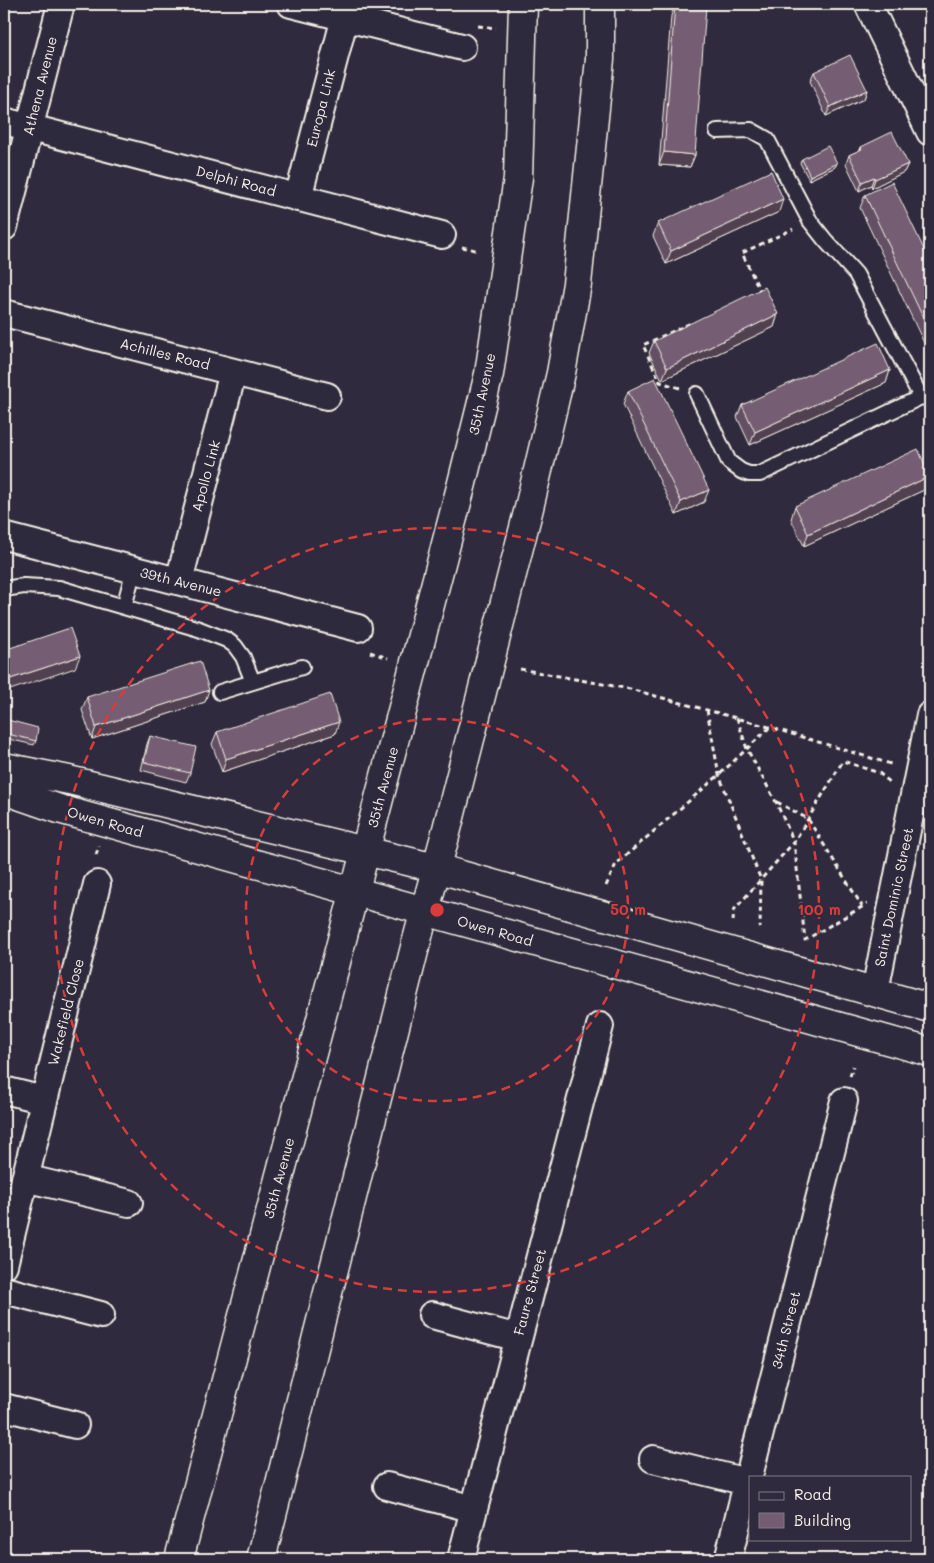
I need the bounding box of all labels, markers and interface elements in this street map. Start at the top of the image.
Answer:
street label: Athena Avenue [18,34,61,138]
street label: Europa Link [302,67,339,149]
street label: Delphi Road [194,161,278,200]
street label: Achilles Road [118,333,212,374]
street label: 35th Avenue [464,351,499,437]
street label: Apollo Link [187,438,224,514]
street label: 39th Avenue [138,562,224,601]
street label: 35th Avenue [363,744,402,830]
street label: Owen Road [65,802,145,841]
street label: Saint Dominic Street [869,825,918,968]
text: 50 m [610,899,646,919]
text: 100 m [797,899,841,919]
centre of rings [428,901,446,919]
street label: Owen Road [455,911,535,950]
street label: Wakefield Close [43,956,88,1067]
street label: 35th Avenue [259,1135,298,1221]
street label: Faure Street [509,1246,550,1337]
street label: 34th Street [767,1289,804,1371]
legend [749,1476,912,1540]
text: Road [794,1484,831,1504]
text: Building [794,1510,851,1530]

